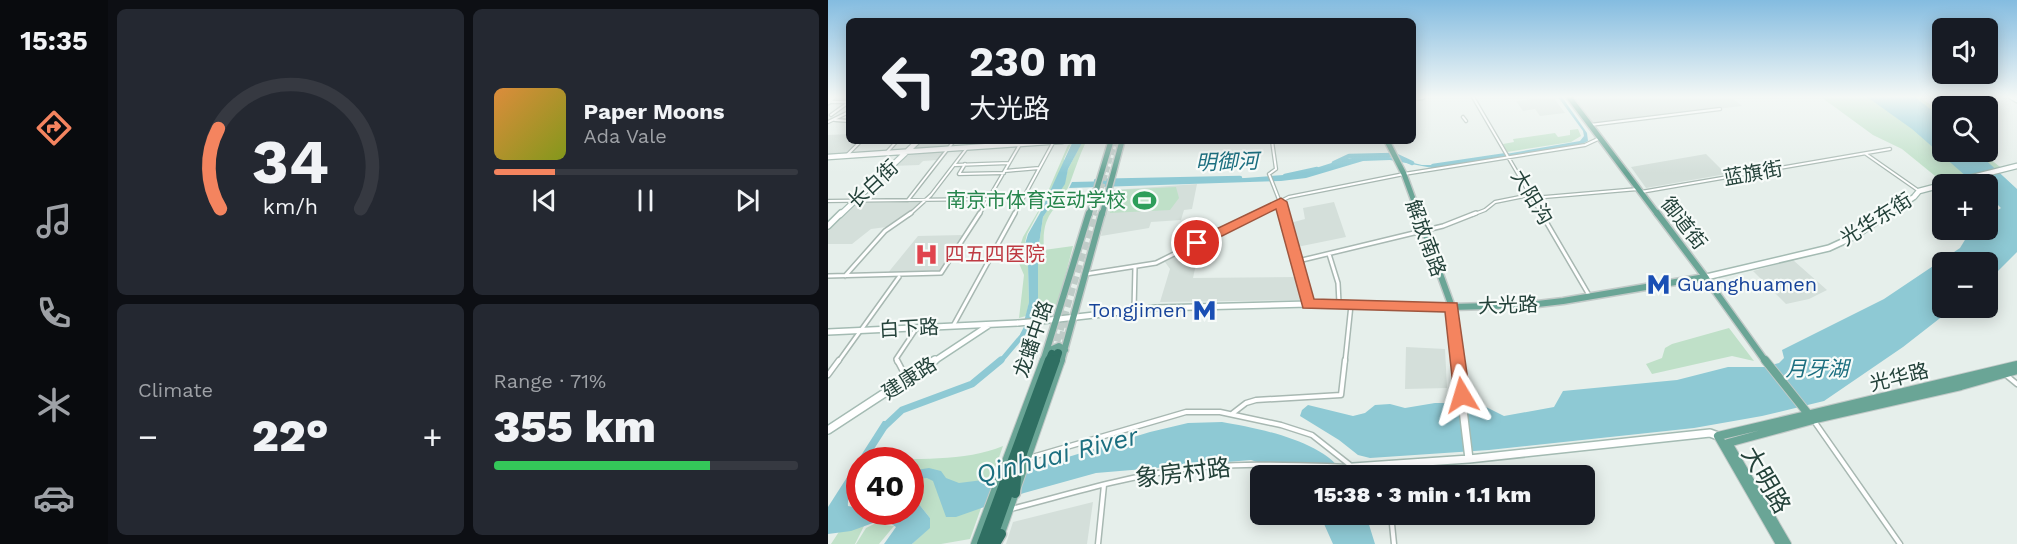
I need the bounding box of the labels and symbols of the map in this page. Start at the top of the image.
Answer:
water label: 明御河 [1195,148,1263,175]
street label: 长白街 [843,155,903,213]
street label: 蓝旗街 [1721,156,1785,190]
street label: 大阳沟 [1506,165,1558,229]
sports icon: 南京市体育运动学校 [1131,187,1157,213]
place label: 南京市体育运动学校 [946,188,1126,212]
street label: 光华东街 [1836,188,1916,250]
street label: 御道街 [1656,192,1712,254]
street label: 解放南路 [1401,196,1451,280]
pin [1171,217,1222,268]
hospital icon: 四五四医院 [914,241,940,267]
place label: 四五四医院 [945,242,1045,266]
metro station icon: Guanghuamen [1646,271,1672,297]
place label: Guanghuamen [1677,272,1817,296]
street label: 大光路 [1478,292,1538,318]
street label: 龙蟠中路 [1009,297,1057,381]
metro station icon: Tongjimen [1192,297,1218,323]
place label: Tongjimen [1088,298,1187,322]
street label: 白下路 [878,314,940,342]
street label: 建康路 [877,352,941,404]
water label: 月牙湖 [1786,356,1851,381]
street label: 光华路 [1867,358,1931,396]
position arrow [1430,363,1494,427]
water label: Qinhuai River [973,420,1142,490]
street label: 大明路 [1736,442,1796,518]
speed limit sign: 40 [846,447,924,525]
street label: 象房村路 [1134,453,1232,493]

